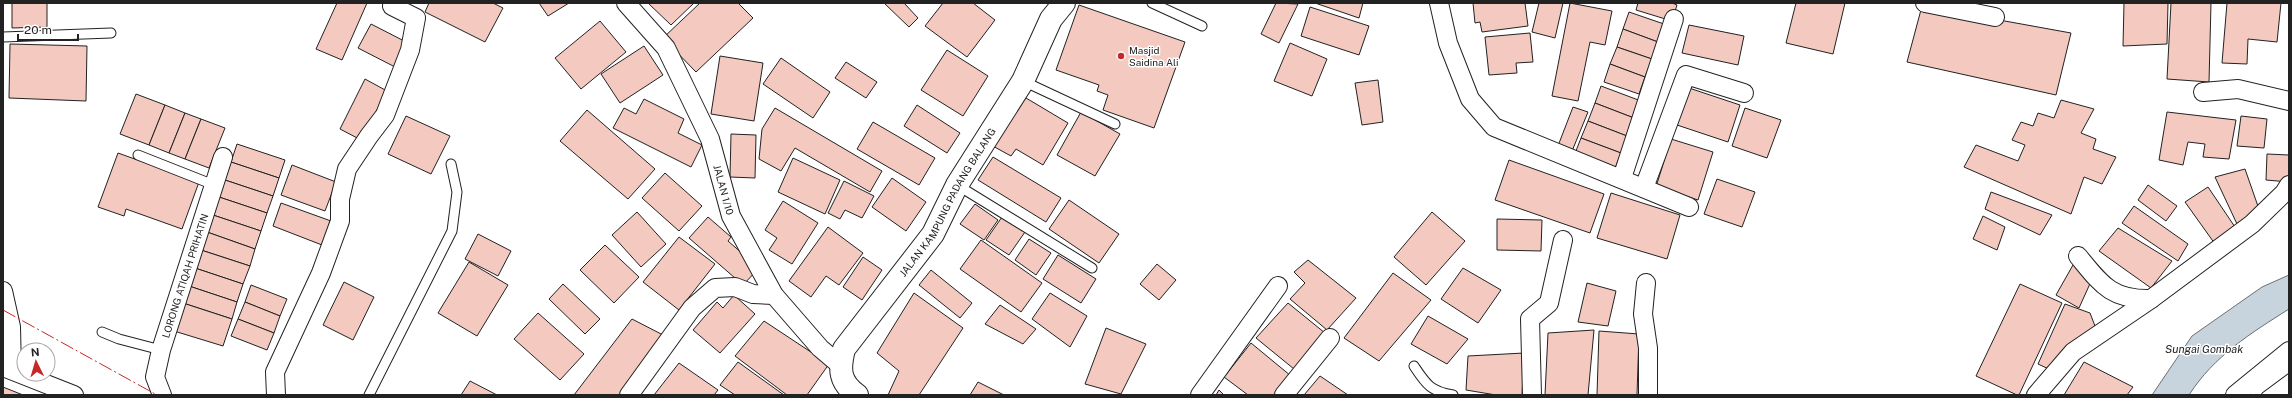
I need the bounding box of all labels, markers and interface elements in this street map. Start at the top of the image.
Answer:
scale bar [18,16,78,42]
text: 20 m [24,23,52,37]
place label: Masjid Saidina Ali [1129,44,1179,68]
marker: Masjid Saidina Ali [1116,51,1126,61]
street label: JALAN KAMPUNG PADANG BALANG [897,125,998,279]
street label: JALAN 1/10 [711,163,736,216]
street label: LORONG ATIQAH PRIHATIN [159,212,210,339]
north arrow [16,342,56,382]
water label: Sungai Gombak [2165,343,2243,355]
text: N [30,346,40,358]

